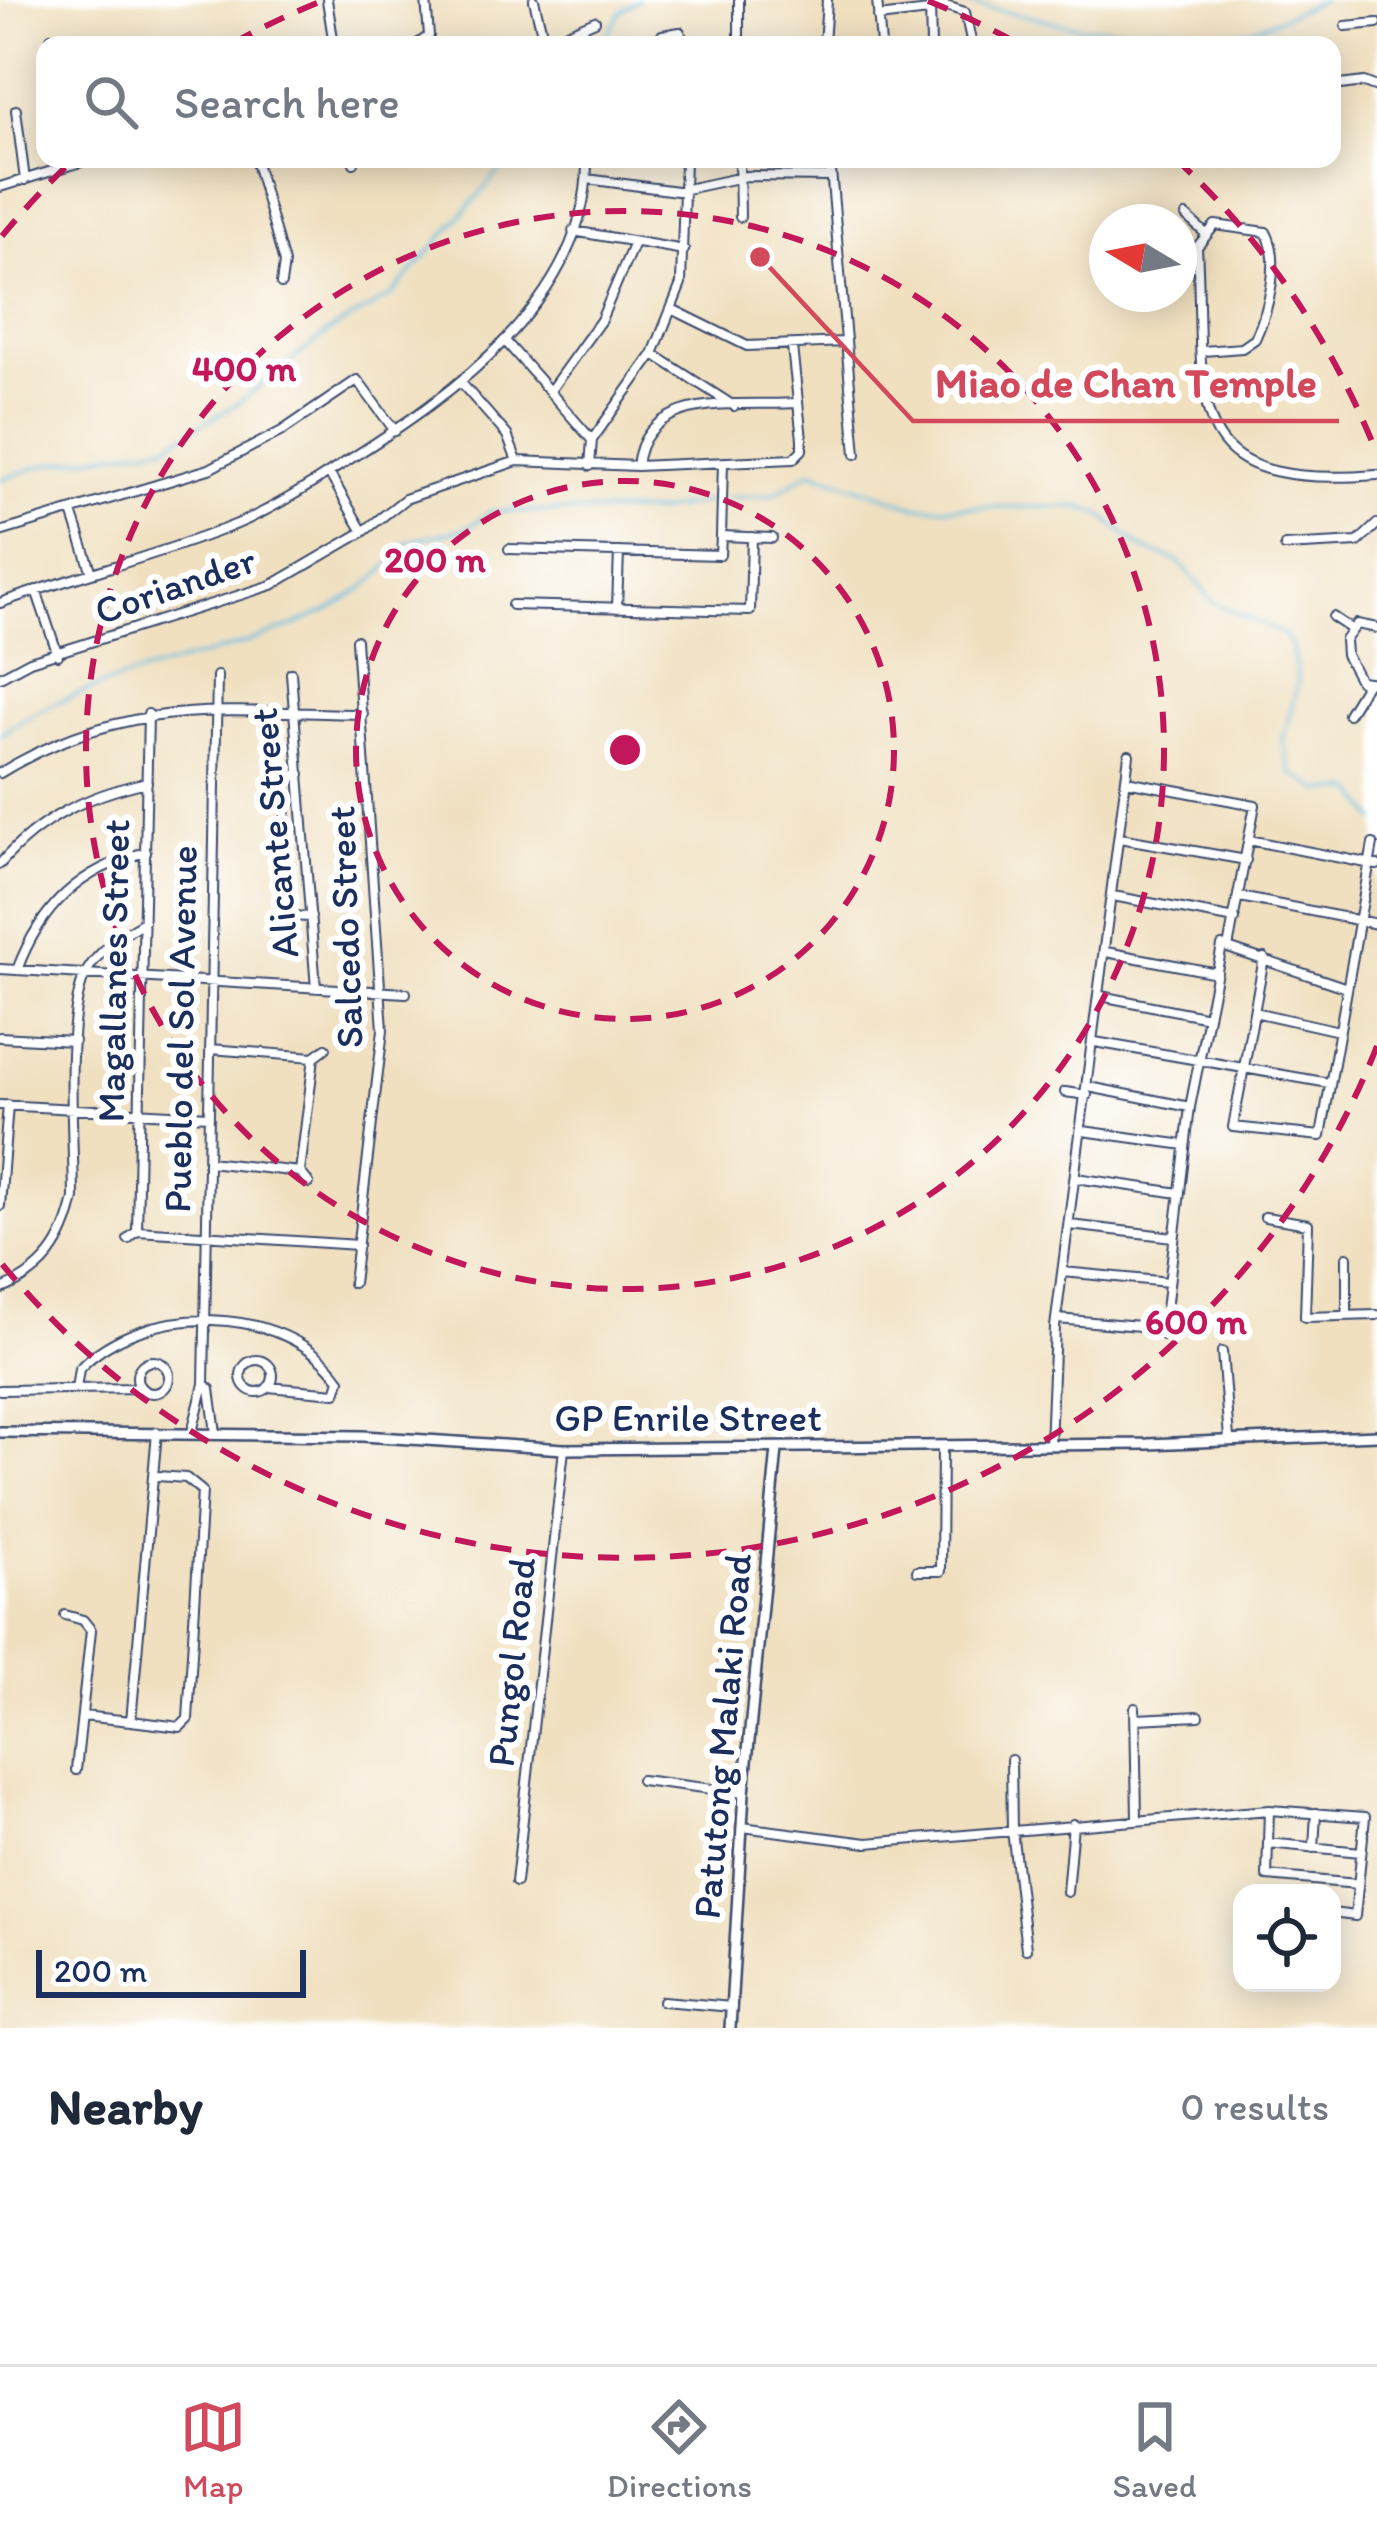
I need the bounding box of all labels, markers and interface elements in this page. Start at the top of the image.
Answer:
search box [36,36,1341,168]
icon: search [78,69,144,135]
text: Search here [174,75,400,129]
north arrow [1089,204,1197,312]
callout: Miao de Chan Temple [913,343,1339,421]
text: 400 m [192,347,297,390]
text: Miao de Chan Temple [935,357,1317,408]
street label: Coriander [88,535,262,634]
text: 200 m [384,538,487,581]
street label: Alicante Street [240,706,308,960]
centre of rings [604,729,646,771]
street label: Salcedo Street [317,805,373,1049]
street label: Magallanes Street [87,819,139,1123]
street label: Pueblo del Sol Avenue [153,845,207,1213]
text: 600 m [1145,1300,1248,1343]
street label: GP Enrile Street [554,1394,822,1441]
street label: Patutong Malaki Road [683,1551,761,1921]
street label: Pungol Road [477,1554,545,1769]
map controls [1233,1884,1341,1992]
button: locate [1233,1884,1341,1992]
scale bar [36,1944,306,1997]
text: 200 m [54,1951,147,1990]
text: Nearby [48,2076,203,2137]
text: 0 results [1180,2083,1329,2130]
tab: Map [180,2394,246,2505]
tab: Directions [607,2394,752,2505]
tab: Saved [1113,2394,1197,2505]

